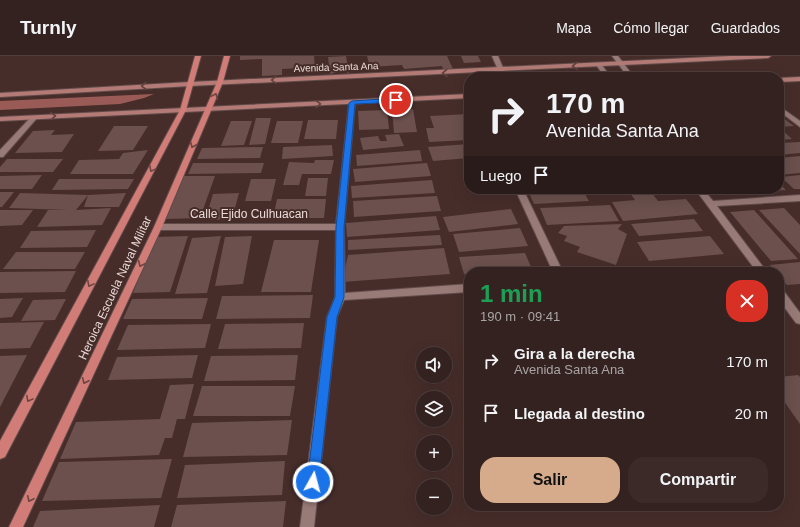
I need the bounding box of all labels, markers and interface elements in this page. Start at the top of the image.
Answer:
text: Turnly [20,17,77,38]
text: Mapa [556,20,591,36]
text: Cómo llegar [613,20,689,36]
text: Guardados [711,20,780,36]
street label: Avenida Santa Ana [293,60,379,74]
one-way arrow [572,62,578,71]
one-way arrow [442,68,449,77]
one-way arrow [271,76,277,84]
one-way arrow [141,82,147,91]
pin [379,83,413,117]
icon: right [480,88,532,140]
text: 170 m [546,88,625,119]
icon: arrive [385,89,407,111]
one-way arrow [210,92,218,99]
one-way arrow [315,100,321,108]
one-way arrow [50,112,56,120]
text: Avenida Santa Ana [546,121,699,141]
one-way arrow [190,141,198,148]
icon: arrive [530,164,552,186]
one-way arrow [149,165,156,173]
text: Luego [480,167,522,184]
street label: Calle Ejido Culhuacan [190,207,308,221]
street label: Heroica Escuela Naval Militar [76,214,154,362]
one-way arrow [138,259,146,267]
one-way arrow [88,280,95,287]
text: 1 min [480,280,543,307]
button: close [726,280,768,322]
text: 190 m · 09:41 [480,309,560,324]
text: Gira a la derecha [514,345,635,362]
map controls [416,347,452,515]
button: sound [416,347,452,383]
icon: right [480,350,502,372]
text: 170 m [726,353,768,370]
text: Avenida Santa Ana [514,362,624,377]
one-way arrow [82,377,90,384]
button: layers [416,391,452,427]
one-way arrow [26,394,34,402]
icon: arrive [480,402,502,424]
text: Llegada al destino [514,405,645,422]
text: 20 m [735,405,768,422]
button: + [416,435,452,471]
button: Salir [480,457,620,503]
button: Compartir [628,457,768,503]
position arrow [292,461,334,503]
button: − [416,479,452,515]
one-way arrow [27,494,35,502]

